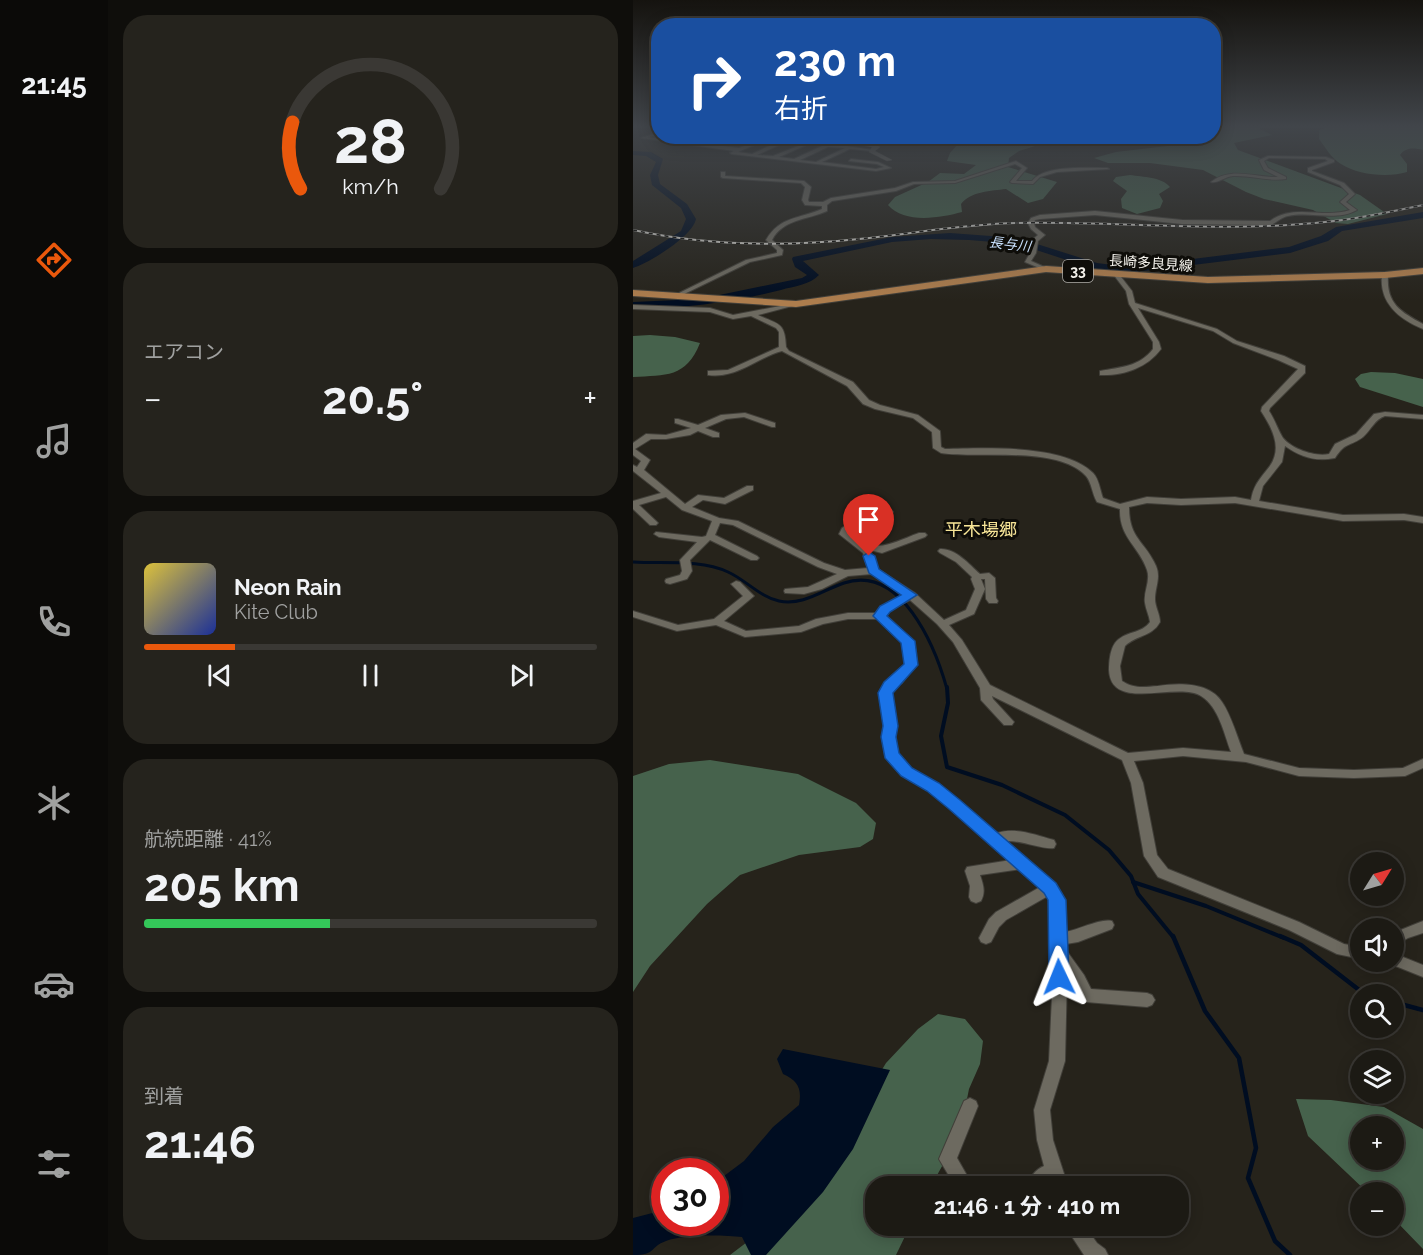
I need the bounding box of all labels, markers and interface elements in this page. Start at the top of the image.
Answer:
text: 230 m [774,37,896,86]
icon: right [675,42,753,120]
text: 21:45 [21,69,87,100]
text: 右折 [774,93,828,124]
text: 28 [334,104,407,178]
text: km/h [342,174,399,199]
water label: 長与川 [988,234,1034,255]
icon: directions [33,239,75,281]
street label: 長崎多良見線 [1109,252,1193,274]
road number: 33 [1063,260,1093,282]
text: エアコン [144,340,224,364]
text: 20.5° [322,372,423,425]
text: − [144,379,162,418]
text: + [583,379,597,418]
icon: music [33,420,75,462]
pin [843,494,894,556]
icon: arrive [852,503,885,536]
district label: 平木場郷 [945,519,1017,540]
text: Neon Rain [234,574,342,600]
text: Kite Club [234,600,318,624]
icon: phone [33,601,75,643]
icon: previous [203,659,236,692]
icon: pause [354,659,387,692]
icon: next [505,659,538,692]
icon: climate [33,782,75,824]
text: 航続距離 · 41% [144,827,272,851]
north arrow [1350,852,1404,906]
map controls [1350,852,1404,1236]
text: 205 km [144,859,300,912]
button: sound [1350,918,1404,972]
position arrow [1027,945,1091,1009]
icon: car [33,963,75,1005]
button: search [1350,984,1404,1038]
button: layers [1350,1050,1404,1104]
text: 到着 [144,1084,184,1108]
text: 21:46 [144,1116,256,1169]
button: + [1350,1116,1404,1170]
icon: filters [33,1143,75,1185]
speed limit sign: 30 [651,1158,729,1236]
button: − [1350,1182,1404,1236]
text: 21:46 · 1 分 · 410 m [934,1193,1120,1219]

